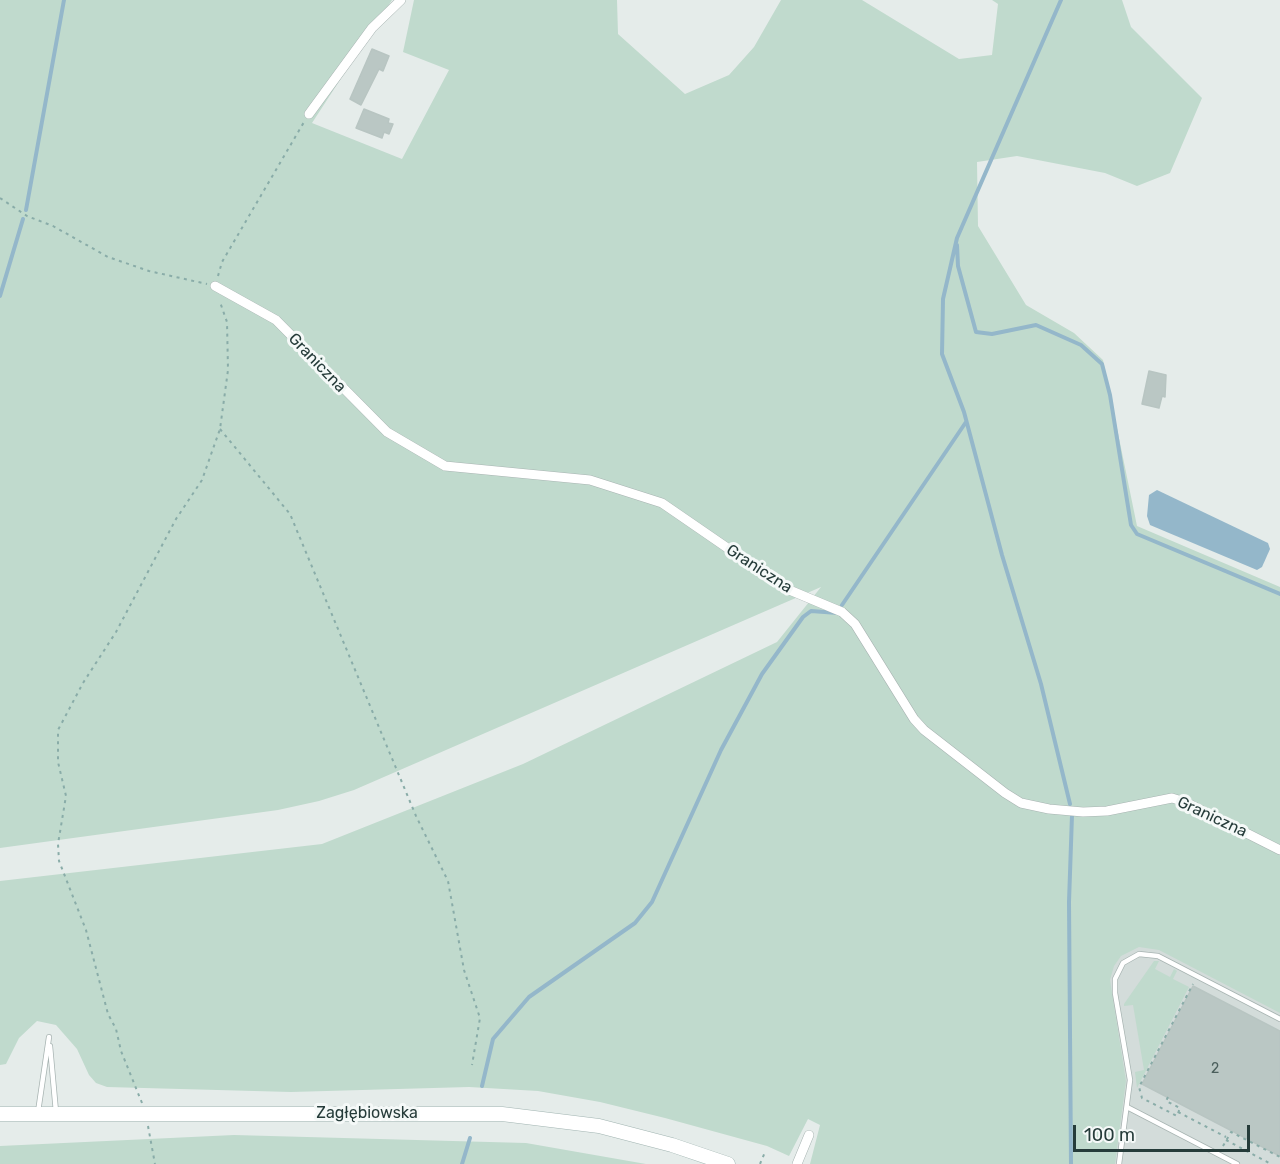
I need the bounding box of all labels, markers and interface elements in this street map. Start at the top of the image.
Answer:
street label: Graniczna [284,329,350,397]
street label: Graniczna [722,541,796,597]
street label: Graniczna [1174,793,1250,841]
house number: 2 [1211,1061,1219,1077]
street label: Zagłębiowska [316,1103,418,1123]
scale bar [1076,1113,1253,1151]
text: 100 m [1084,1124,1135,1146]

